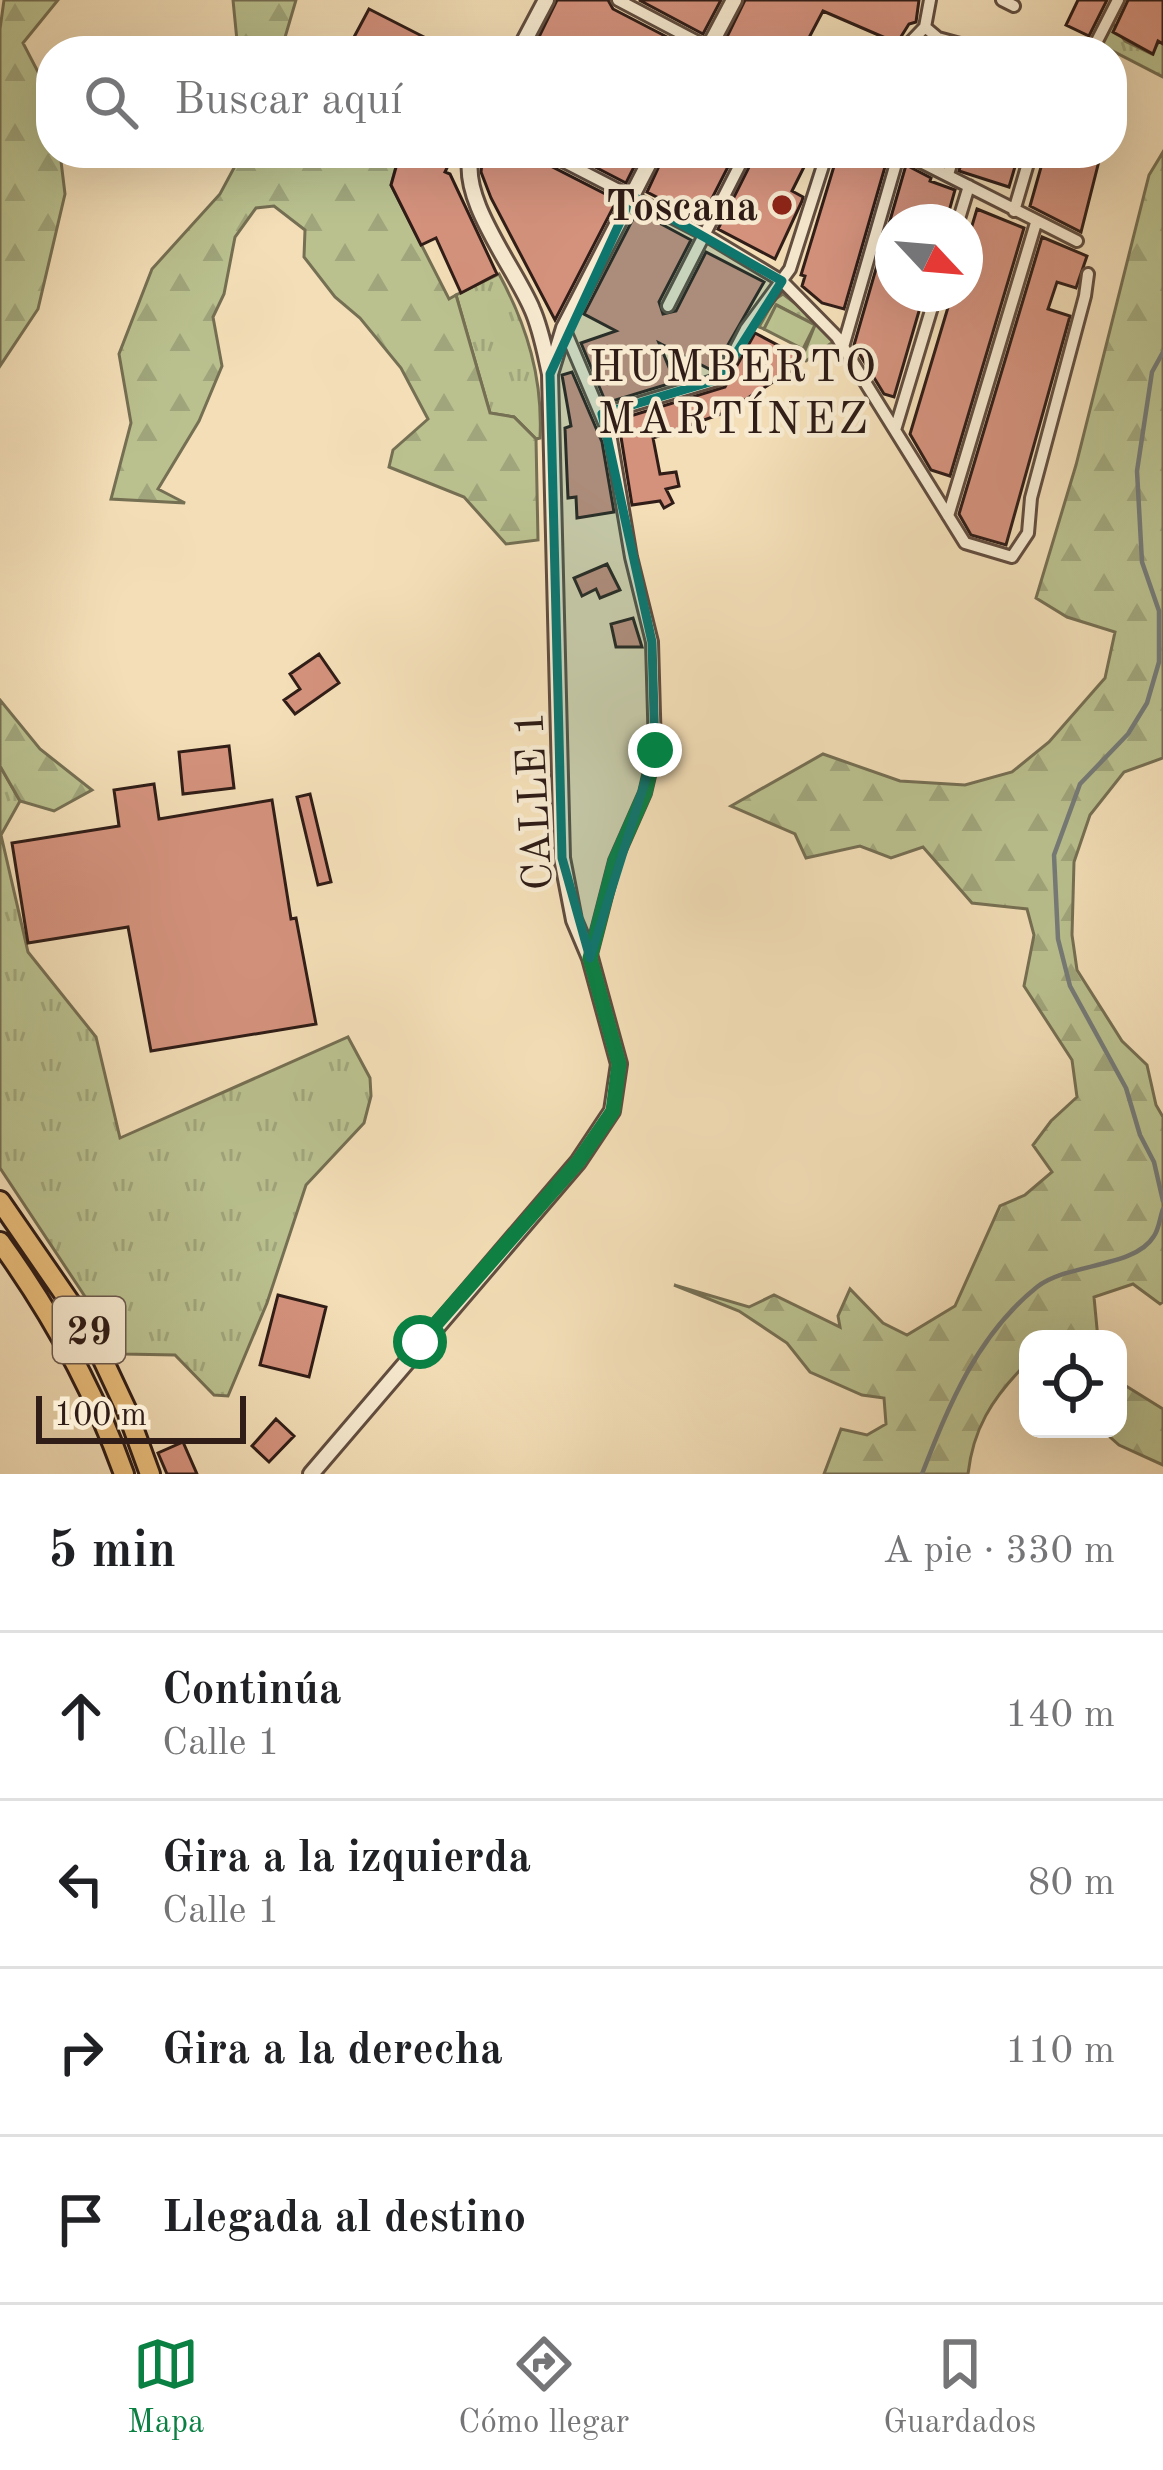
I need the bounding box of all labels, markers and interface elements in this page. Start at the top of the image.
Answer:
search box [36,36,1127,168]
icon: search [78,69,144,135]
text: Buscar aquí [174,79,403,124]
place label: Toscana [606,188,758,230]
marker: Toscana [769,192,795,218]
north arrow [875,204,983,312]
district label: HUMBERTO MARTÍNEZ [589,347,879,444]
street label: CALLE 1 [510,710,562,891]
route end [628,723,682,777]
road number: 29 [53,1297,125,1363]
route start [393,1315,447,1369]
map controls [1019,1330,1127,1438]
button: locate [1019,1330,1127,1438]
scale bar [36,1390,246,1443]
text: 100 m [54,1400,147,1433]
text: 5 min [48,1527,176,1578]
text: A pie · 330 m [883,1532,1115,1571]
text: Continúa [162,1669,342,1714]
icon: ahead [48,1683,114,1749]
text: 140 m [1005,1696,1115,1735]
text: Calle 1 [162,1724,280,1763]
text: Gira a la izquierda [162,1837,531,1882]
icon: left [48,1851,114,1917]
text: 80 m [1028,1864,1115,1903]
text: Calle 1 [162,1892,280,1931]
icon: right [48,2019,114,2085]
text: Gira a la derecha [162,2029,503,2074]
text: 110 m [1005,2032,1115,2071]
icon: arrive [48,2187,114,2253]
text: Llegada al destino [162,2197,526,2242]
tab: Mapa [127,2331,204,2444]
tab: Cómo llegar [458,2331,629,2444]
tab: Guardados [883,2331,1036,2444]

